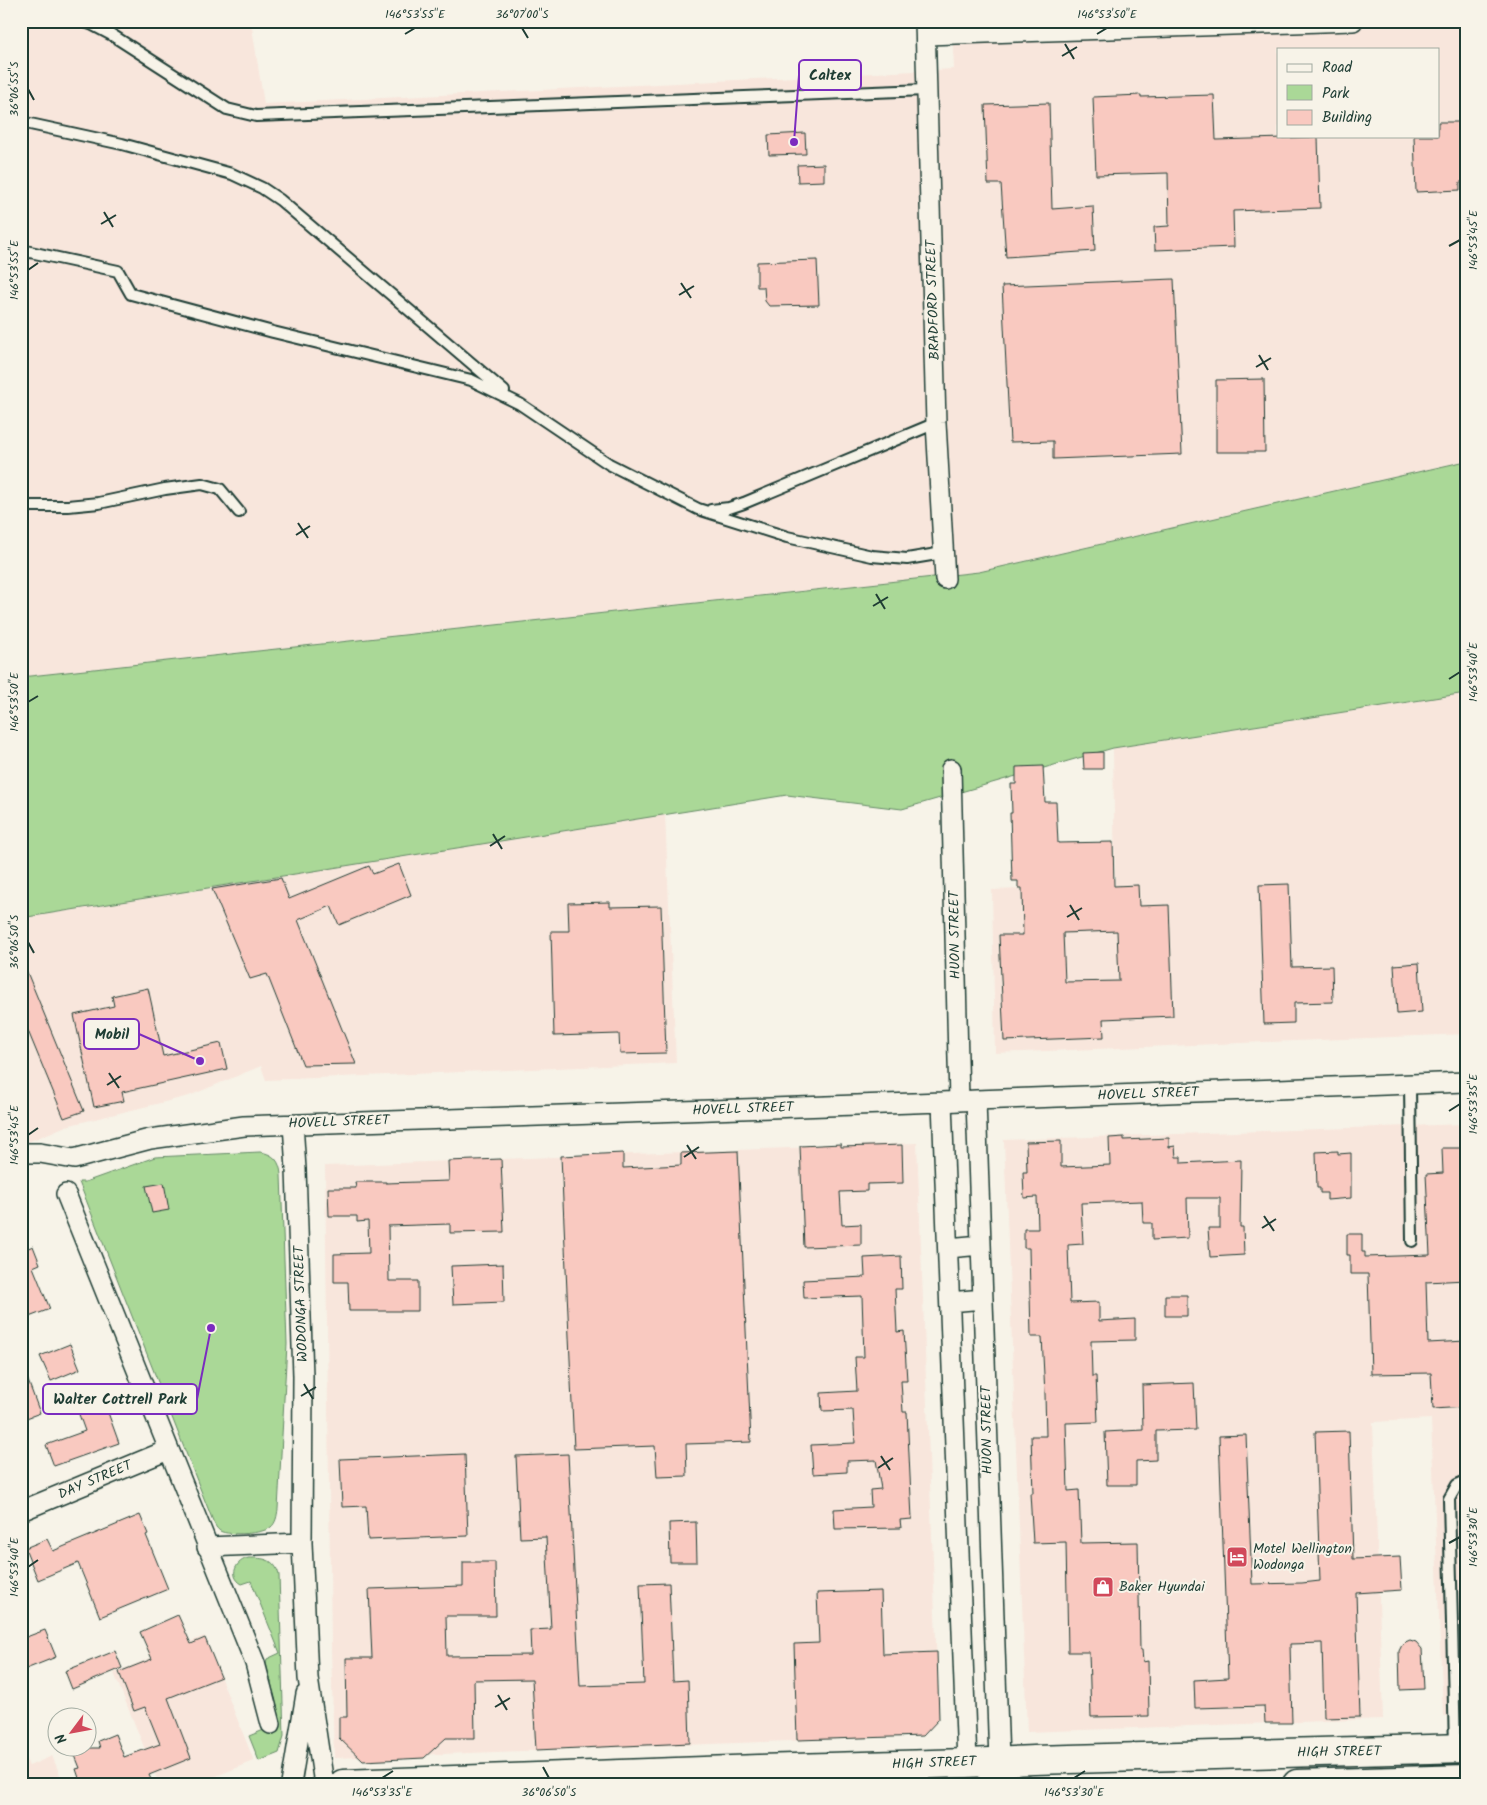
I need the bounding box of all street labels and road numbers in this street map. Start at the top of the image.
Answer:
street label: BRADFORD STREET [920,238,946,361]
street label: HUON STREET [943,889,967,979]
street label: HOVELL STREET [1097,1081,1201,1107]
street label: HOVELL STREET [692,1096,796,1122]
street label: HOVELL STREET [288,1109,392,1135]
street label: WODONGA STREET [288,1244,314,1362]
street label: HUON STREET [975,1384,999,1474]
street label: DAY STREET [55,1454,137,1505]
street label: HIGH STREET [1297,1740,1383,1764]
street label: HIGH STREET [892,1750,978,1775]

